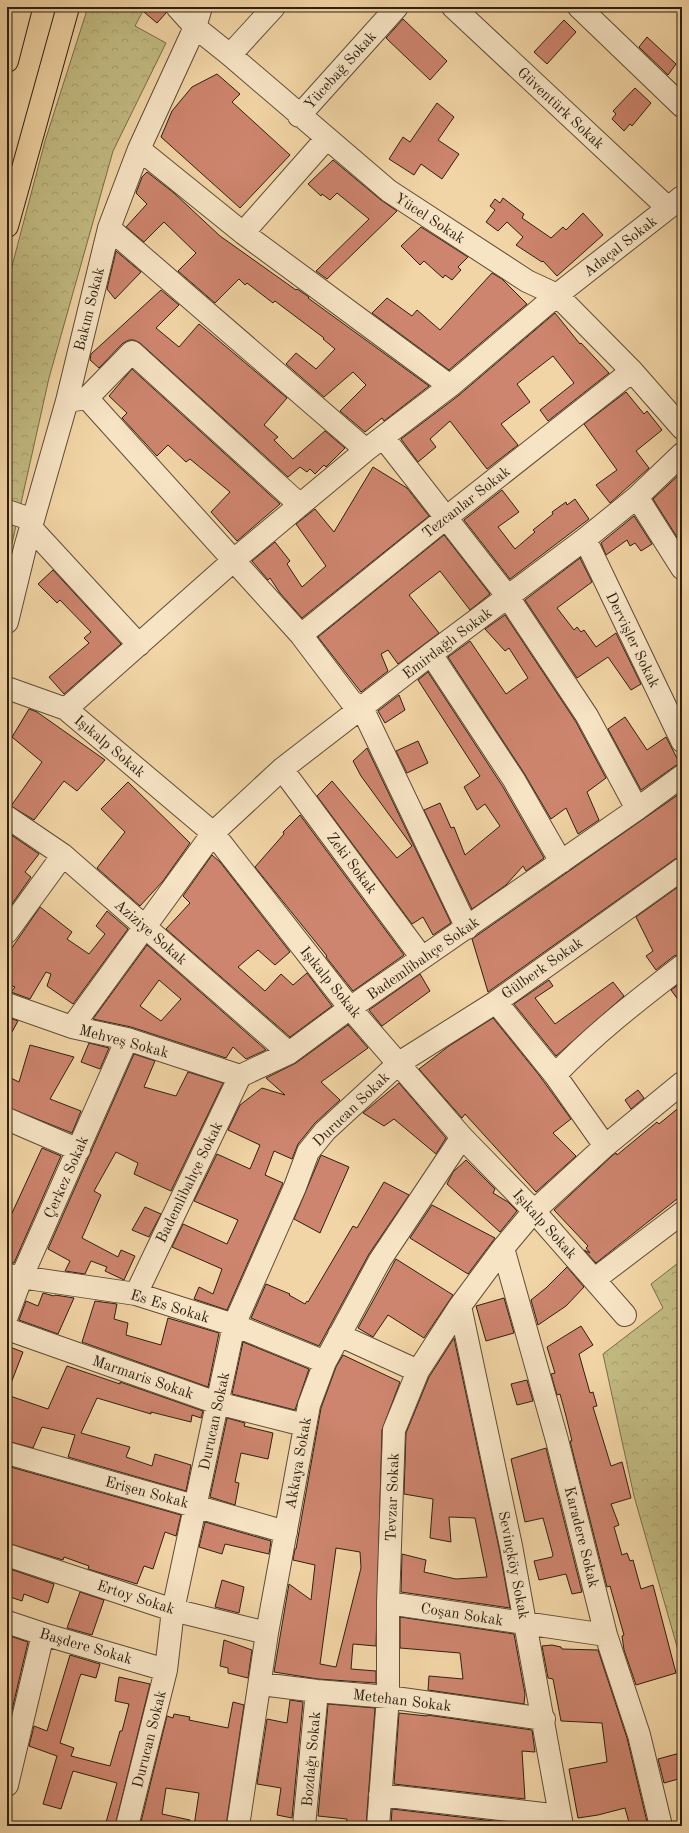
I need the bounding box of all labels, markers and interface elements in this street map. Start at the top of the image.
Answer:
street label: Yücebağ Sokak [302,29,380,113]
street label: Güventürk Sokak [514,65,606,153]
street label: Yücel Sokak [391,191,467,248]
street label: Adaçal Sokak [581,214,661,280]
street label: Bakım Sokak [73,266,108,353]
street label: Tezcanlar Sokak [420,464,514,542]
street label: Dervişler Sokak [602,590,661,691]
street label: Emirdağlı Sokak [400,606,496,683]
street label: Işıkalp Sokak [71,713,148,781]
street label: Zeki Sokak [323,830,379,898]
street label: Aziziye Sokak [111,898,189,969]
street label: Bademlibahçe Sokak [365,915,483,1004]
street label: Gülberk Sokak [500,936,586,1003]
street label: Işıkalp Sokak [296,944,363,1022]
street label: Mehveş Sokak [77,1023,170,1062]
street label: Durucan Sokak [311,1070,393,1150]
street label: Bademlibahçe Sokak [154,1119,226,1246]
street label: Çerkez Sokak [43,1134,92,1221]
street label: Işıkalp Sokak [509,1187,579,1263]
street label: Es Es Sokak [128,1288,211,1327]
street label: Marmaris Sokak [90,1354,195,1403]
street label: Durucan Sokak [198,1371,233,1472]
street label: Akkaya Sokak [284,1416,315,1510]
street label: Tevzar Sokak [384,1452,403,1542]
street label: Erişen Sokak [103,1475,190,1512]
street label: Karadere Sokak [561,1485,600,1590]
street label: Sevinçköy Sokak [495,1510,530,1621]
street label: Ertoy Sokak [95,1579,177,1618]
street label: Coşan Sokak [419,1602,504,1629]
street label: Başdere Sokak [37,1627,134,1668]
street label: Metehan Sokak [352,1688,452,1715]
street label: Durucan Sokak [131,1689,170,1790]
street label: Bozdağı Sokak [301,1711,324,1807]

